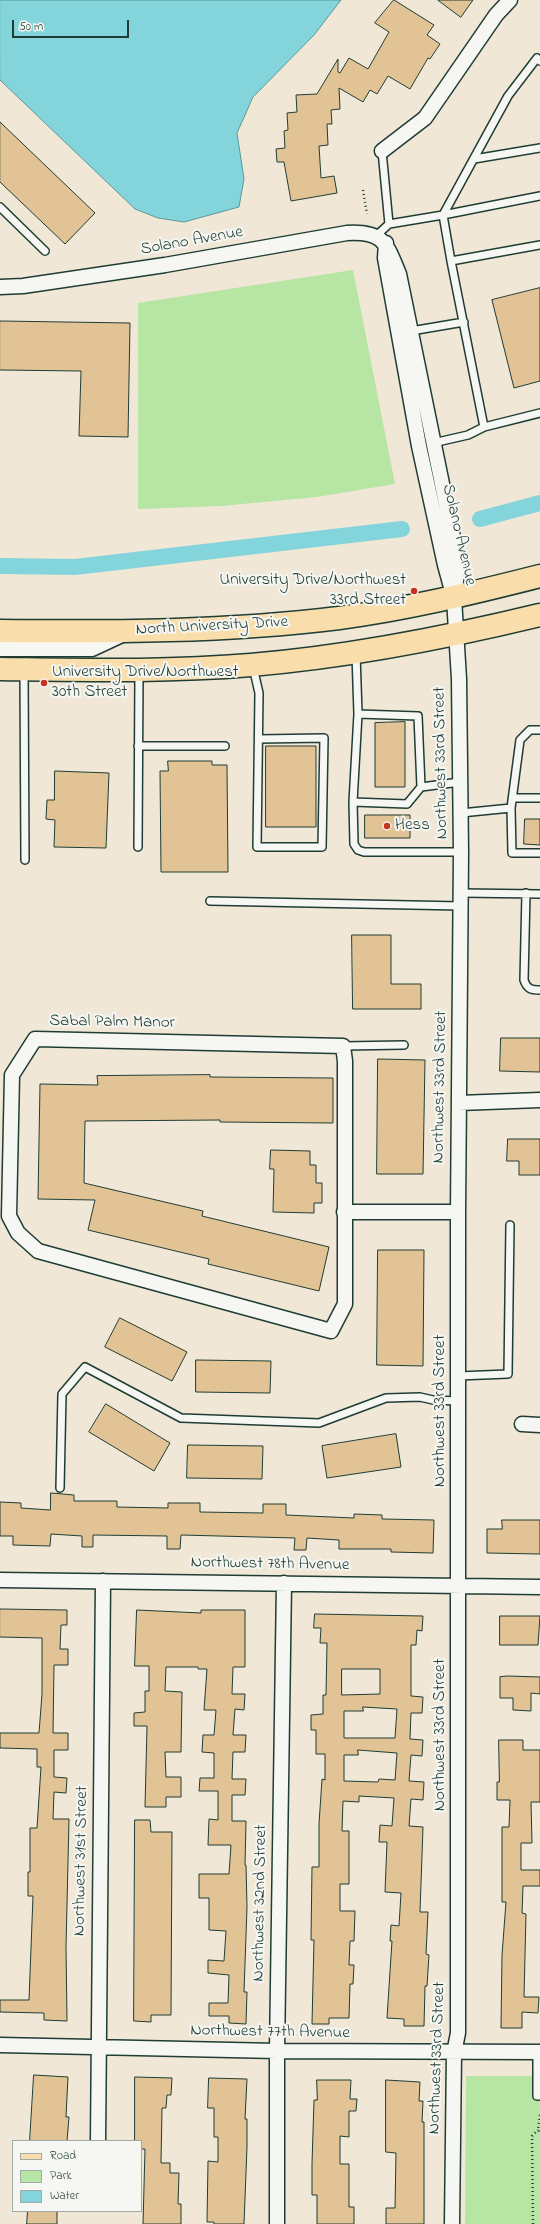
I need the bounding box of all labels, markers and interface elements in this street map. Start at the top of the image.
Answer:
scale bar [14,12,131,38]
text: 50 m [19,18,43,36]
street label: Solano Avenue [139,223,245,261]
street label: Solano Avenue [436,482,480,588]
place label: University Drive/Northwest 33rd Street [219,571,406,611]
marker: University Drive/Northwest 33rd Street [409,586,419,596]
street label: North University Drive [135,613,289,641]
place label: University Drive/Northwest 30th Street [52,663,239,703]
marker: University Drive/Northwest 30th Street [39,678,49,688]
street label: Northwest 33rd Street [430,686,454,840]
place label: Hess [395,816,430,836]
marker: Hess [382,821,392,831]
street label: Northwest 33rd Street [429,1010,453,1164]
street label: Sabal Palm Manor [49,1012,175,1034]
street label: Northwest 33rd Street [431,1335,451,1487]
street label: Northwest 78th Avenue [190,1553,350,1577]
street label: Northwest 33rd Street [431,1659,451,1811]
street label: Northwest 31st Street [70,1786,94,1936]
street label: Northwest 32nd Street [249,1824,273,1982]
street label: Northwest 33rd Street [425,1981,451,2135]
street label: Northwest 77th Avenue [190,2021,350,2045]
legend [12,2140,142,2212]
text: Road [50,2147,76,2165]
text: Park [50,2167,72,2185]
text: Water [50,2187,79,2205]

